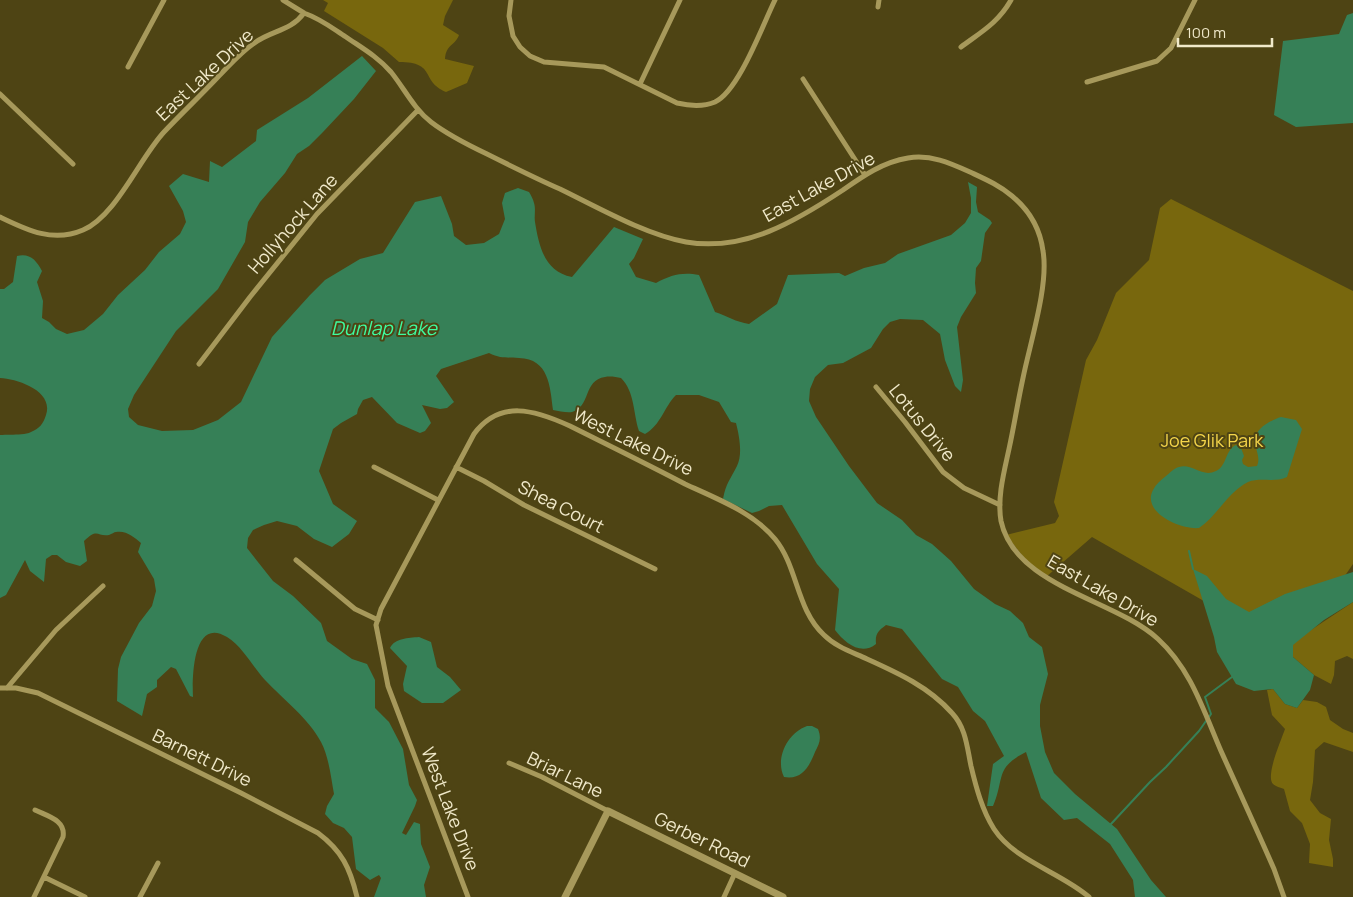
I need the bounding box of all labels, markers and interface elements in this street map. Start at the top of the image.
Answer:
scale bar [1178,15,1272,47]
text: 100 m [1186,22,1226,43]
street label: East Lake Drive [151,23,258,126]
street label: East Lake Drive [758,145,879,227]
street label: Hollyhock Lane [242,168,342,278]
water label: Dunlap Lake [331,315,439,341]
street label: Lotus Drive [884,379,961,466]
street label: West Lake Drive [569,402,697,481]
park label: Joe Glik Park [1161,428,1264,452]
street label: Shea Court [514,474,609,538]
street label: East Lake Drive [1044,549,1163,632]
street label: Barnett Drive [149,723,256,791]
street label: West Lake Drive [416,743,486,874]
street label: Briar Lane [523,745,608,803]
street label: Gerber Road [651,806,754,873]

